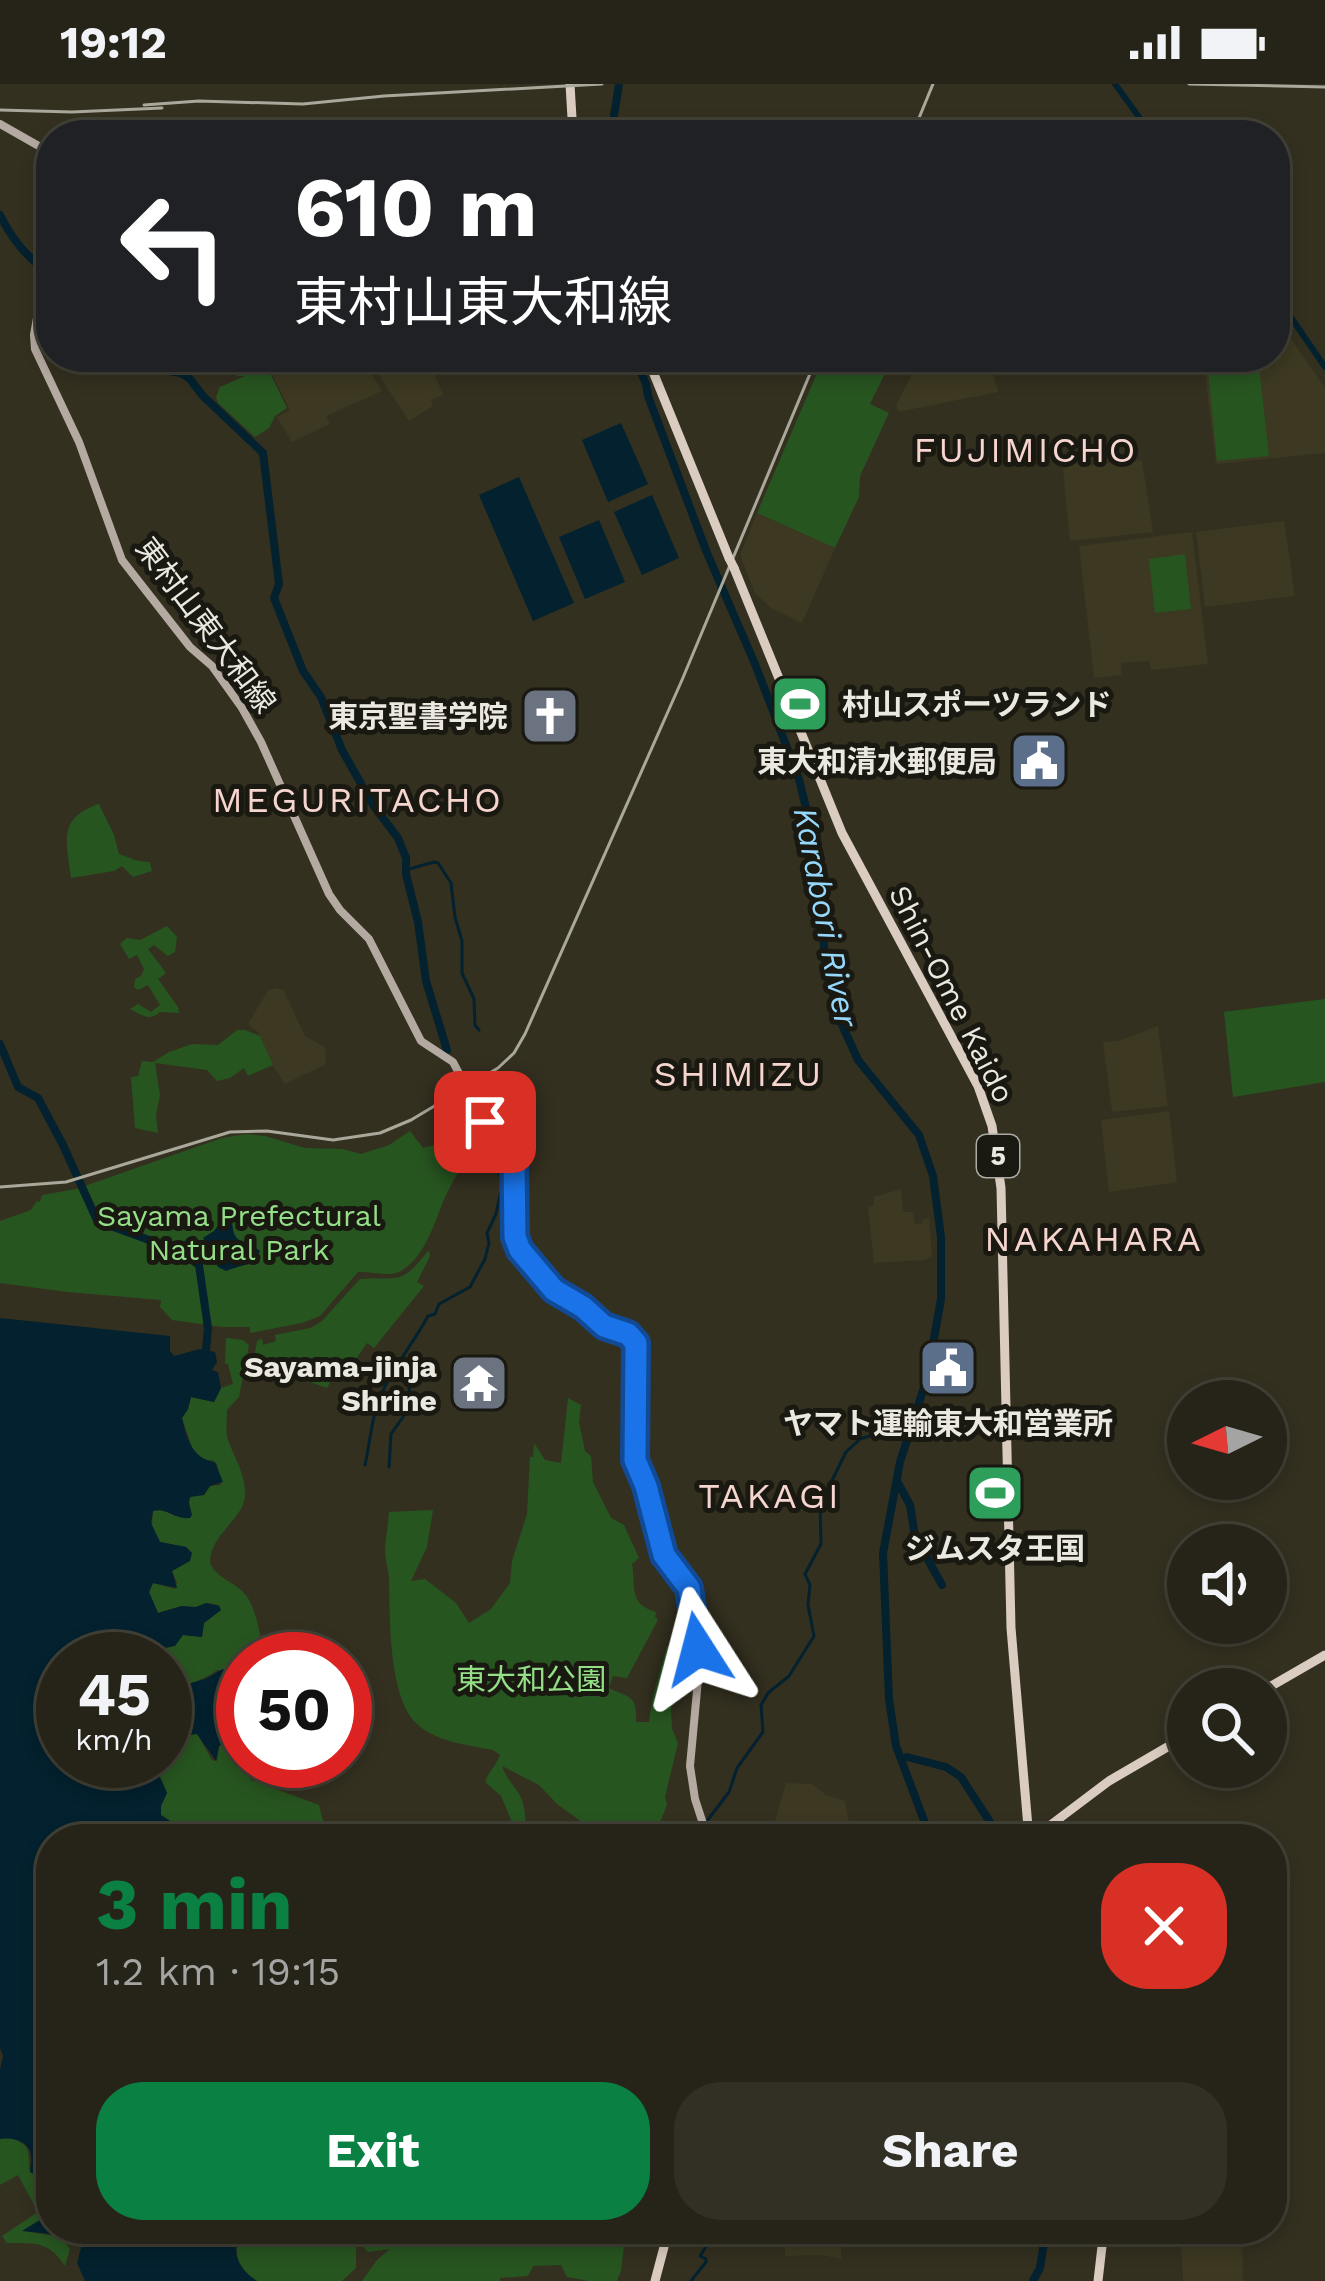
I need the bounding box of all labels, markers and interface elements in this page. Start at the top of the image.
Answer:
text: 19:12 [60,16,167,69]
text: 610 m [294,158,538,256]
icon: left [96,168,252,324]
text: 東村山東大和線 [294,271,672,334]
district label: FUJIMICHO [914,429,1138,471]
street label: 東村山東大和線 [129,531,283,719]
sports icon: 村山スポーツランド [769,673,831,735]
church icon: 東京聖書学院 [519,685,581,747]
place label: 村山スポーツランド [842,687,1111,722]
place label: 東京聖書学院 [328,699,508,734]
public building icon: 東大和清水郵便局 [1008,730,1070,792]
place label: 東大和清水郵便局 [757,744,997,779]
district label: MEGURITACHO [212,779,504,821]
water label: Karabori River [786,804,867,1031]
street label: Shin-Ome Kaido [882,880,1022,1108]
district label: SHIMIZU [654,1053,824,1095]
pin [434,1071,536,1173]
icon: arrive [452,1089,518,1155]
road number: 5 [977,1135,1019,1177]
park label: Sayama Prefectural Natural Park [97,1198,381,1267]
district label: NAKAHARA [984,1218,1204,1260]
public building icon: ヤマト運輸東大和営業所 [917,1337,979,1399]
place label: Sayama-jinja Shrine [244,1349,438,1418]
temple icon: Sayama-jinja Shrine [448,1352,510,1414]
north arrow [1167,1380,1287,1500]
map controls [1167,1380,1287,1788]
place label: ヤマト運輸東大和営業所 [783,1406,1113,1441]
sports icon: ジムスタ王国 [964,1462,1026,1524]
district label: TAKAGI [698,1475,842,1517]
button: sound [1167,1524,1287,1644]
place label: ジムスタ王国 [905,1531,1085,1566]
position arrow [635,1586,761,1712]
speed limit sign: 50 [216,1632,372,1788]
text: 45 [77,1659,151,1730]
park label: 東大和公園 [456,1662,606,1697]
button: search [1167,1668,1287,1788]
text: km/h [75,1722,153,1757]
text: 3 min [96,1862,293,1946]
button: close [1101,1863,1227,1989]
text: 1.2 km · 19:15 [96,1949,340,1994]
button: Exit [96,2082,650,2220]
button: Share [674,2082,1227,2220]

